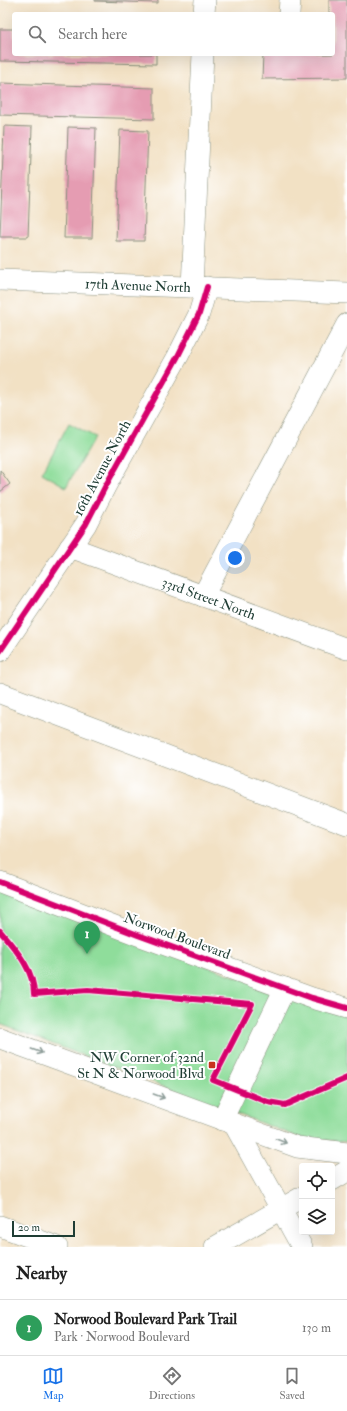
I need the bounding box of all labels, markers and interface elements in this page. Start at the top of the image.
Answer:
search box [12,12,335,56]
icon: search [26,23,48,45]
text: Search here [58,25,127,44]
street label: 17th Avenue North [85,275,192,296]
street label: 16th Avenue North [70,416,135,519]
your location [225,548,245,568]
street label: 33rd Street North [160,573,259,623]
street label: Norwood Boulevard [121,909,233,963]
pin: 1 [74,921,100,954]
one-way arrow [30,1048,42,1056]
place label: NW Corner of 32nd St N & Norwood Blvd [77,1049,204,1082]
marker: NW Corner of 32nd St N & Norwood Blvd [207,1060,217,1070]
one-way arrow [152,1093,164,1101]
one-way arrow [274,1138,286,1146]
map controls [299,1163,335,1235]
button: locate [299,1163,335,1199]
button: layers [299,1199,335,1235]
scale bar [12,1219,75,1238]
text: 20 m [18,1221,40,1234]
text: Nearby [16,1263,67,1284]
text: Norwood Boulevard Park Trail [54,1310,237,1329]
text: 1 [27,1320,31,1336]
text: 130 m [302,1320,331,1336]
text: Park · Norwood Boulevard [54,1329,190,1345]
tab: Map [42,1365,64,1402]
tab: Directions [149,1365,195,1402]
tab: Saved [280,1365,305,1402]

